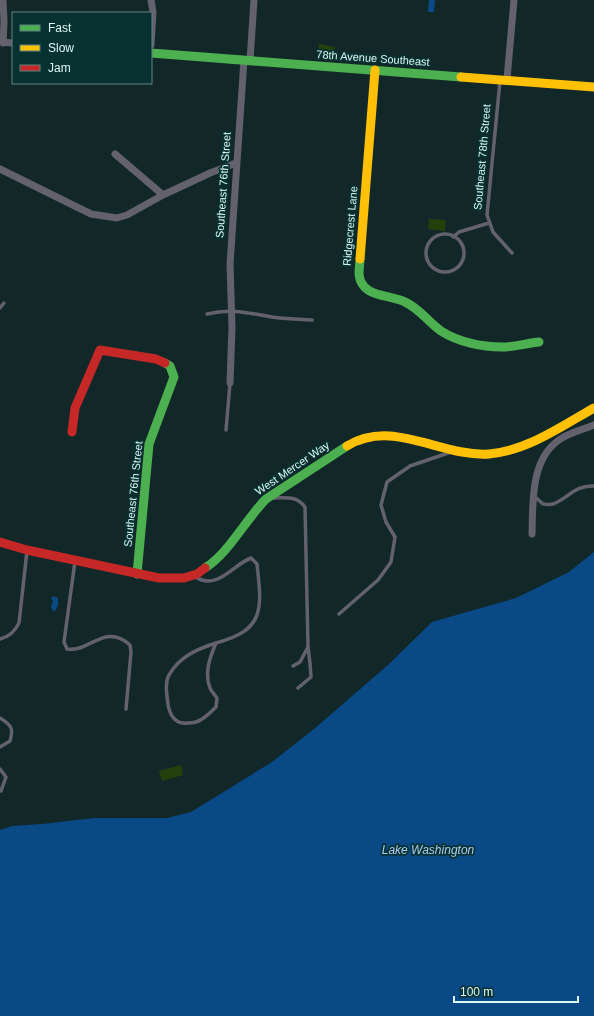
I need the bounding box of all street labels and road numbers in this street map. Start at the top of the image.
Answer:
street label: 78th Avenue Southeast [316,48,430,68]
street label: Southeast 78th Street [471,103,493,211]
street label: Southeast 76th Street [213,132,233,238]
street label: Ridgecrest Lane [341,186,359,266]
street label: West Mercer Way [253,438,332,497]
street label: Southeast 76th Street [121,440,145,548]

